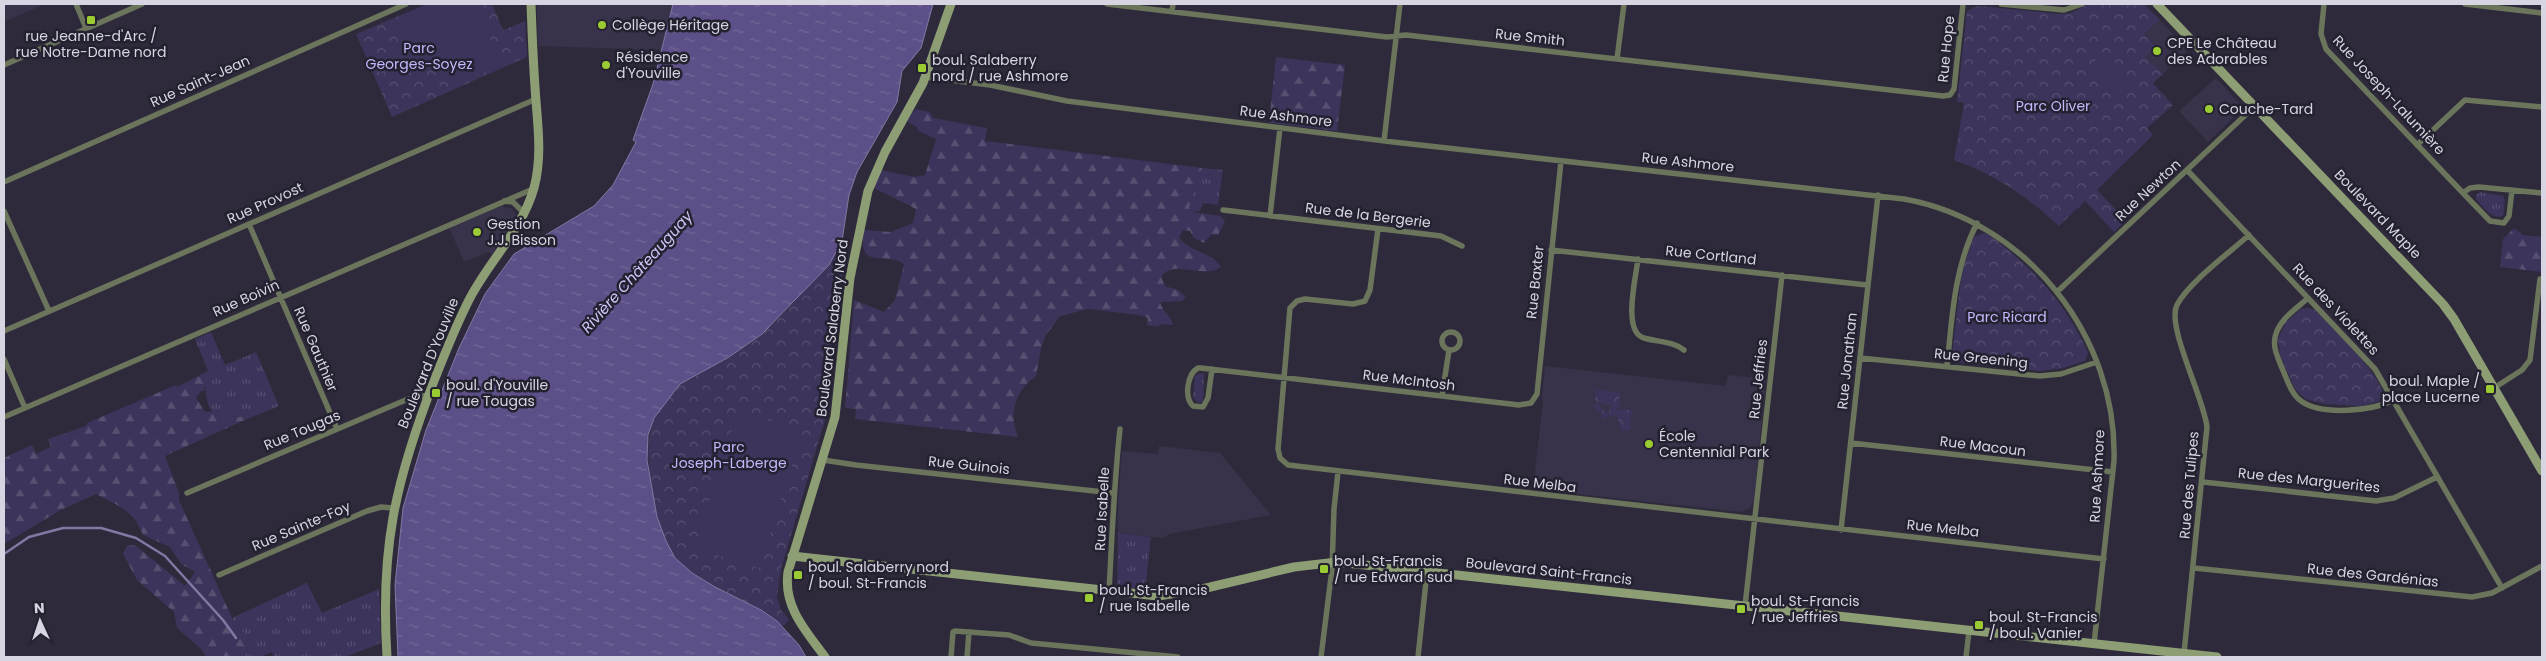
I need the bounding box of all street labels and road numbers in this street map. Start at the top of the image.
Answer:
street label: Rue Hope [1933,14,1959,83]
street label: Rue Smith [1494,23,1566,51]
street label: Rue Joseph-Lalumière [2328,31,2450,159]
street label: Rue Saint-Jean [147,50,253,112]
street label: Rue Ashmore [1239,100,1334,132]
street label: Rue Ashmore [1641,147,1736,177]
street label: Rue Newton [2111,154,2185,226]
street label: Boulevard Maple [2330,165,2426,263]
street label: Rue Provost [224,177,306,229]
street label: Rue de la Bergerie [1304,197,1432,233]
street label: Boulevard Salaberry Nord [811,238,853,418]
street label: Rue Cortland [1665,240,1757,270]
street label: Rue Baxter [1521,244,1549,320]
street label: Rue des Violettes [2288,259,2384,359]
street label: Rue Boivin [209,274,283,322]
street label: Boulevard D'Youville [393,294,464,431]
street label: Rue Gauthier [289,303,343,395]
street label: Rue Jonathan [1832,312,1862,410]
street label: Rue Jeffries [1744,338,1772,420]
street label: Rue Greening [1933,343,2029,373]
street label: Rue McIntosh [1362,364,1456,396]
street label: Rue Tougas [261,405,343,455]
street label: Rue Ashmore [2085,429,2109,523]
street label: Rue des Tulipes [2174,430,2204,540]
street label: Rue Macoun [1939,431,2027,461]
street label: Rue Guinois [927,451,1011,479]
street label: Rue des Marguerites [2237,463,2381,497]
street label: Rue Isabelle [1090,466,1114,551]
street label: Rue Melba [1503,469,1577,497]
street label: Rue Sainte-Foy [249,496,354,556]
street label: Rue Melba [1906,514,1980,542]
street label: Boulevard Saint-Francis [1465,552,1633,590]
street label: Rue des Gardénias [2306,558,2440,592]

